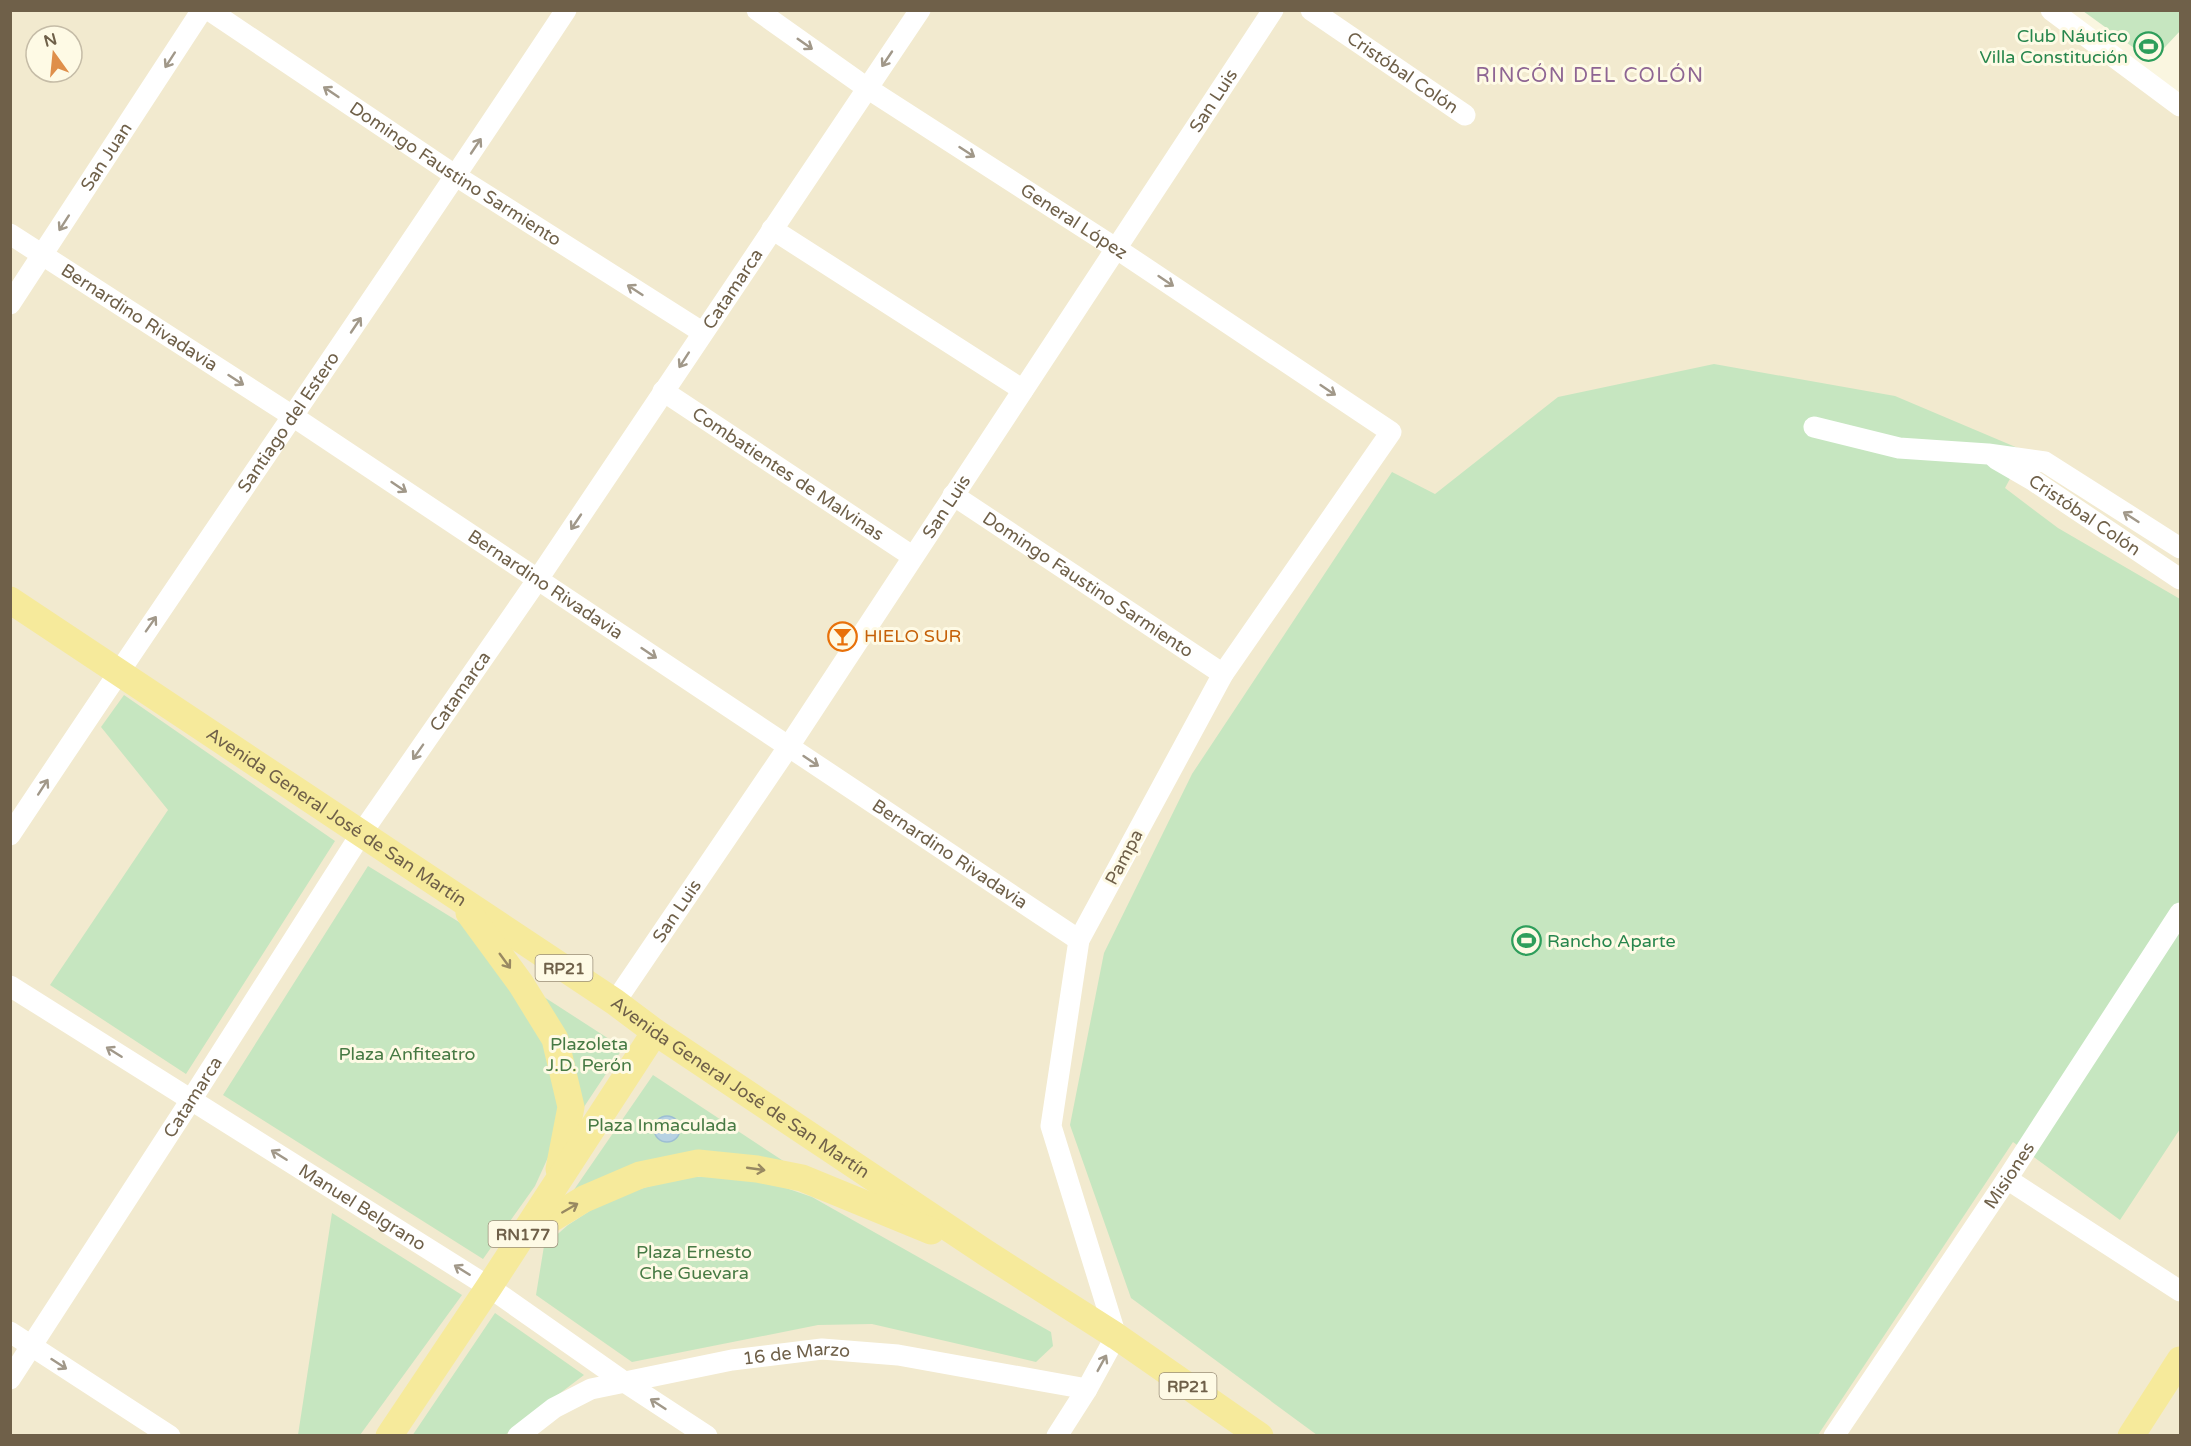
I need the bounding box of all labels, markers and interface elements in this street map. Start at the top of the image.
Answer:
north arrow [24,24,84,84]
place label: Club Náutico Villa Constitución [1980,25,2128,68]
street label: Cristóbal Colón [1343,27,1463,118]
text: N [42,29,59,52]
sports icon: Club Náutico Villa Constitución [2133,30,2165,62]
one-way arrow [796,38,813,50]
one-way arrow [881,50,893,67]
one-way arrow [164,51,176,67]
district label: RINCÓN DEL COLÓN [1475,63,1705,88]
street label: San Luis [1185,65,1242,136]
one-way arrow [323,86,339,98]
street label: Domingo Faustino Sarmiento [346,97,565,251]
street label: San Juan [76,118,137,195]
one-way arrow [470,137,483,154]
one-way arrow [958,147,975,159]
street label: General López [1016,179,1132,264]
one-way arrow [58,215,70,231]
street label: Catamarca [698,244,768,333]
street label: Bernardino Rivadavia [57,259,222,376]
one-way arrow [1157,276,1174,288]
one-way arrow [627,283,644,295]
one-way arrow [350,317,362,333]
street label: Santiago del Estero [233,347,344,497]
one-way arrow [678,351,690,368]
one-way arrow [227,374,243,386]
one-way arrow [1319,384,1336,396]
street label: Combatientes de Malvinas [688,402,888,545]
street label: Cristóbal Colón [2024,470,2145,560]
street label: San Luis [918,471,975,542]
one-way arrow [390,481,406,493]
street label: Domingo Faustino Sarmiento [979,507,1198,662]
one-way arrow [2123,510,2140,522]
one-way arrow [570,513,582,530]
street label: Bernardino Rivadavia [464,525,627,644]
one-way arrow [145,617,157,633]
bar icon: HIELO SUR [827,620,859,652]
place label: HIELO SUR [864,625,961,647]
street label: Catamarca [425,647,495,736]
one-way arrow [640,647,656,659]
street label: Avenida General José de San Martín [202,723,471,911]
one-way arrow [412,743,424,760]
one-way arrow [802,755,819,767]
one-way arrow [37,779,49,795]
street label: Bernardino Rivadavia [868,794,1032,914]
street label: Pampa [1100,825,1148,889]
street label: San Luis [648,875,706,947]
sports icon: Rancho Aparte [1510,925,1542,957]
place label: Rancho Aparte [1547,930,1676,952]
one-way arrow [499,953,511,969]
road number: RP21 [536,955,592,981]
street label: Avenida General José de San Martín [606,992,874,1183]
park label: Plazoleta J.D. Perón [546,1033,632,1076]
park label: Plaza Anfiteatro [338,1043,476,1065]
one-way arrow [106,1045,123,1057]
street label: Catamarca [158,1052,227,1142]
park label: Plaza Inmaculada [587,1114,737,1136]
street label: Misiones [1979,1138,2039,1213]
one-way arrow [271,1149,288,1161]
street label: Manuel Belgrano [295,1159,430,1256]
one-way arrow [746,1164,765,1175]
one-way arrow [561,1201,578,1213]
road number: RN177 [488,1221,558,1247]
park label: Plaza Ernesto Che Guevara [636,1241,752,1284]
one-way arrow [454,1264,471,1276]
street label: 16 de Marzo [741,1338,851,1370]
one-way arrow [1096,1354,1108,1371]
one-way arrow [50,1358,67,1370]
road number: RP21 [1160,1373,1216,1399]
one-way arrow [650,1397,667,1409]

